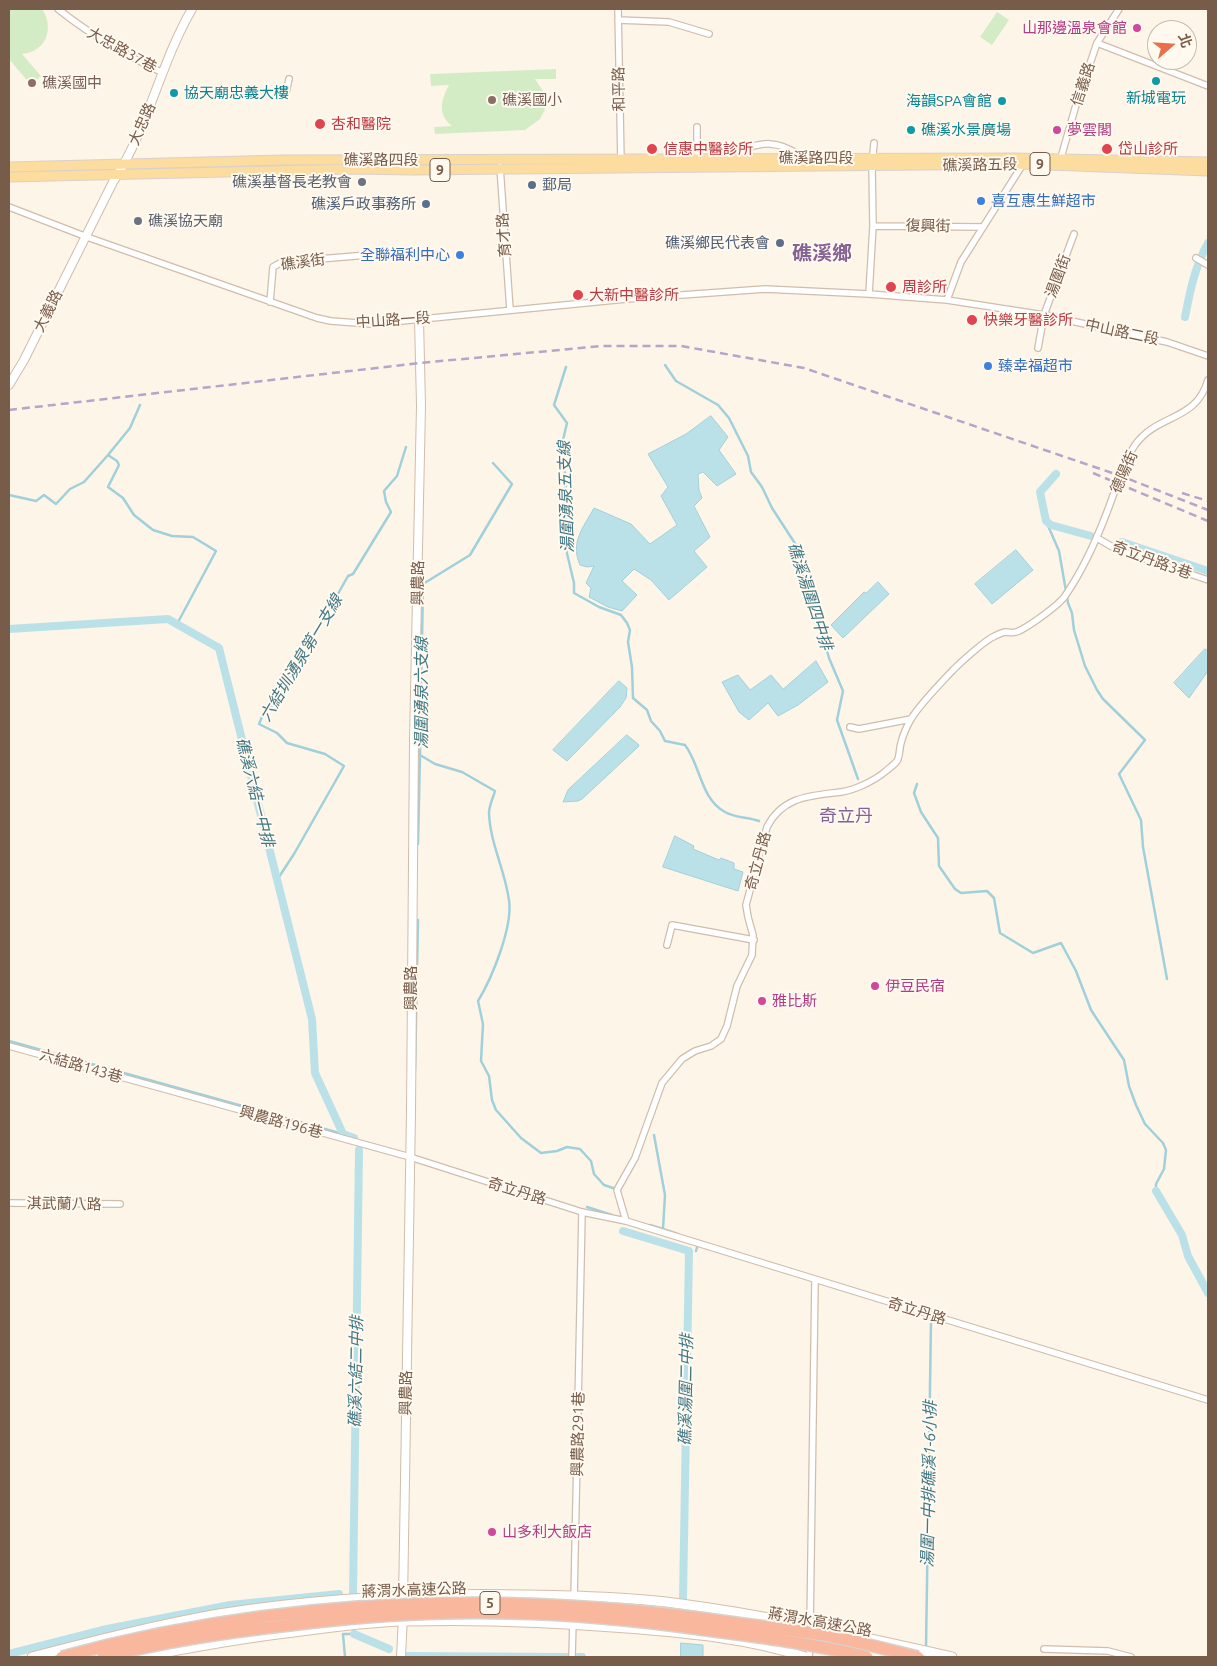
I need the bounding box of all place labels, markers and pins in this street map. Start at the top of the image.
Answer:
place label: 山那邊溫泉會館 [1022,19,1127,37]
marker: 山那邊溫泉會館 [1131,22,1143,34]
place label: 礁溪國中 [42,74,102,92]
marker: 新城電玩 [1150,75,1162,87]
marker: 礁溪國中 [26,77,38,89]
place label: 協天廟忠義大樓 [184,84,289,102]
marker: 協天廟忠義大樓 [168,87,180,99]
place label: 新城電玩 [1126,89,1186,107]
place label: 礁溪國小 [502,91,562,109]
place label: 海韻SPA會館 [906,92,992,110]
marker: 礁溪國小 [486,94,498,106]
marker: 海韻SPA會館 [996,95,1008,107]
place label: 杏和醫院 [331,115,391,133]
marker: 杏和醫院 [313,117,327,131]
place label: 礁溪水景廣場 [921,121,1011,139]
place label: 夢雲閣 [1067,121,1112,139]
marker: 礁溪水景廣場 [905,124,917,136]
marker: 夢雲閣 [1051,124,1063,136]
place label: 信惠中醫診所 [663,140,753,158]
place label: 岱山診所 [1118,140,1178,158]
marker: 信惠中醫診所 [645,142,659,156]
marker: 岱山診所 [1100,142,1114,156]
place label: 礁溪基督長老教會 [232,173,352,191]
marker: 礁溪基督長老教會 [356,176,368,188]
place label: 郵局 [542,176,572,194]
marker: 郵局 [526,179,538,191]
place label: 喜互惠生鮮超市 [991,192,1096,210]
place label: 礁溪戶政事務所 [311,195,416,213]
marker: 喜互惠生鮮超市 [975,195,987,207]
marker: 礁溪戶政事務所 [420,198,432,210]
place label: 礁溪協天廟 [148,212,223,230]
marker: 礁溪協天廟 [132,215,144,227]
place label: 礁溪鄉民代表會 [665,234,770,252]
marker: 礁溪鄉民代表會 [774,237,786,249]
place label: 全聯福利中心 [360,246,450,264]
marker: 全聯福利中心 [454,249,466,261]
place label: 周診所 [902,278,947,296]
marker: 周診所 [884,280,898,294]
place label: 大新中醫診所 [589,286,679,304]
marker: 大新中醫診所 [571,288,585,302]
place label: 快樂牙醫診所 [983,311,1073,329]
marker: 快樂牙醫診所 [965,313,979,327]
place label: 臻幸福超市 [998,357,1073,375]
marker: 臻幸福超市 [982,360,994,372]
place label: 伊豆民宿 [885,977,945,995]
marker: 伊豆民宿 [869,980,881,992]
place label: 雅比斯 [772,992,817,1010]
marker: 雅比斯 [756,995,768,1007]
place label: 山多利大飯店 [502,1523,592,1541]
marker: 山多利大飯店 [486,1526,498,1538]

